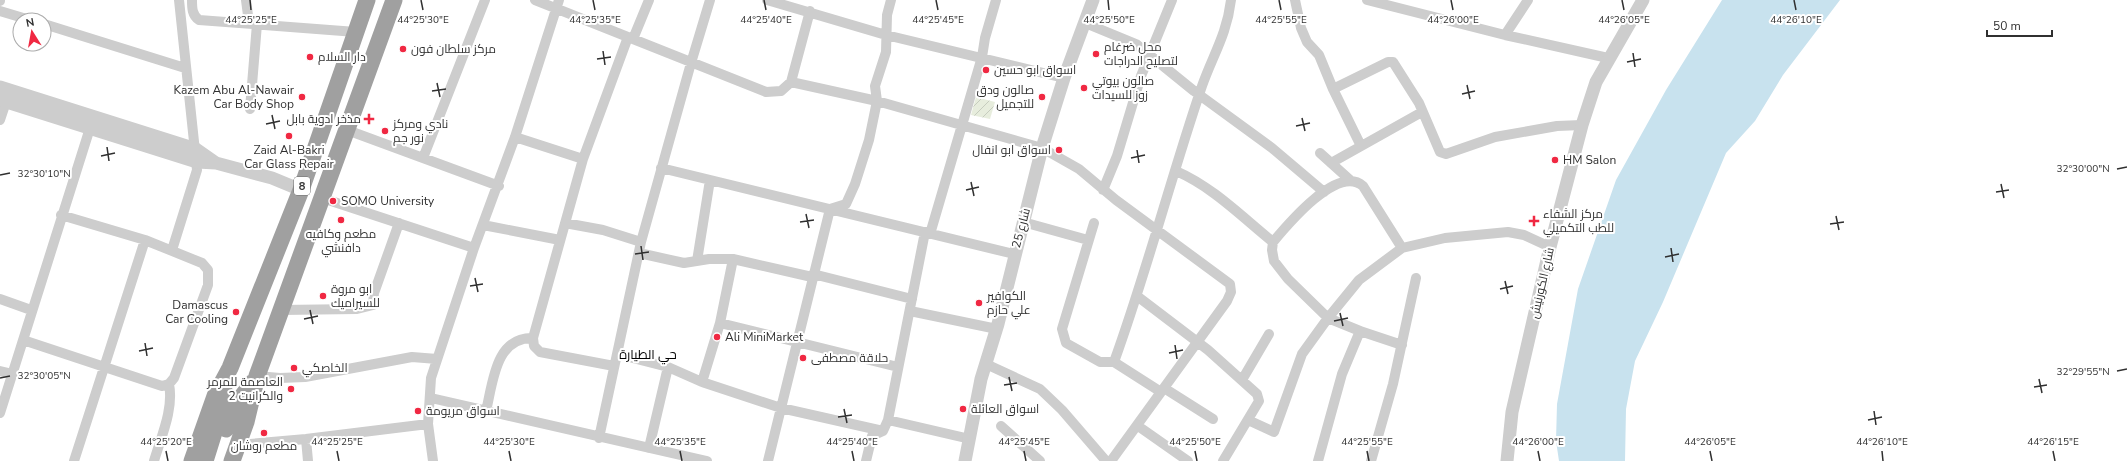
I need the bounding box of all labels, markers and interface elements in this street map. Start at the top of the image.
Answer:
north arrow [12,12,52,52]
scale bar [1987,12,2052,38]
text: 44°25'25"E [225,13,277,27]
text: 44°25'30"E [397,13,449,27]
text: 44°25'35"E [569,13,621,27]
text: 44°25'40"E [740,13,792,27]
text: 44°25'45"E [912,13,964,27]
text: 44°25'50"E [1083,13,1135,27]
text: 44°25'55"E [1255,13,1307,27]
text: 44°26'00"E [1427,13,1479,27]
text: 44°26'05"E [1598,13,1650,27]
text: 44°26'10"E [1770,13,1822,27]
text: N [25,15,36,31]
text: 50 m [1993,18,2021,34]
place label: محل ضرغام لتصليح الدراجات [1104,39,1178,69]
place label: مركز سلطان فون [411,41,496,57]
marker: مركز سلطان فون [398,44,408,54]
place label: دار السلام [318,49,366,65]
marker: محل ضرغام لتصليح الدراجات [1091,49,1101,59]
marker: دار السلام [305,52,315,62]
place label: اسواق ابو حسين [994,62,1076,78]
marker: اسواق ابو حسين [981,65,991,75]
place label: صالون بيوتي زوز للسيدات [1092,73,1154,103]
place label: Kazem Abu Al-Nawair Car Body Shop [174,82,295,112]
place label: صالون ودق للتجميل [977,82,1034,112]
marker: صالون بيوتي زوز للسيدات [1079,83,1089,93]
marker: Kazem Abu Al-Nawair Car Body Shop [297,92,307,102]
marker: صالون ودق للتجميل [1037,92,1047,102]
place label: مذخر ادوية بابل [286,111,361,127]
marker: مذخر ادوية بابل [364,114,374,124]
place label: نادي ومركز نور جم [392,116,448,146]
marker: نادي ومركز نور جم [380,126,390,136]
marker: Zaid Al-Bakri Car Glass Repair [284,131,294,141]
place label: Zaid Al-Bakri Car Glass Repair [244,142,334,172]
place label: اسواق ابو انفال [972,142,1051,158]
marker: اسواق ابو انفال [1054,145,1064,155]
place label: HM Salon [1563,152,1616,168]
marker: HM Salon [1550,155,1560,165]
text: 32°30'00"N [2056,162,2110,176]
text: 32°30'10"N [17,167,71,181]
road number: 8 [294,177,310,195]
place label: SOMO University [341,193,435,209]
marker: SOMO University [328,196,338,206]
street label: شارع 25 [1008,206,1034,250]
place label: مركز الشفاء للطب التكميلي [1543,206,1614,238]
marker: مطعم وكافيه دافنشي [336,215,346,225]
marker: مركز الشفاء للطب التكميلي [1528,215,1540,227]
place label: مطعم وكافيه دافنشي [306,226,376,258]
street label: شارع الكورنيش [1526,246,1558,320]
place label: ابو مروة للسيراميك [331,281,380,311]
place label: الكوافير علي حازم [986,288,1031,320]
marker: ابو مروة للسيراميك [318,291,328,301]
place label: Damascus Car Cooling [165,297,228,327]
marker: الكوافير علي حازم [974,298,984,308]
marker: Damascus Car Cooling [231,307,241,317]
place label: Ali MiniMarket [725,329,804,345]
marker: Ali MiniMarket [712,332,722,342]
district label: حي الطيارة [619,346,677,365]
place label: حلاقة مصطفى [811,350,888,366]
marker: حلاقة مصطفى [798,353,808,363]
place label: الخاصكي [302,360,348,378]
marker: الخاصكي [289,363,299,373]
text: 32°29'55"N [2056,365,2110,379]
text: 32°30'05"N [17,369,71,383]
place label: العاصمة للمرمر والكرانيت 2 [206,374,283,404]
marker: العاصمة للمرمر والكرانيت 2 [286,384,296,394]
place label: اسواق العائلة [971,401,1039,417]
place label: اسواق مريومة [426,403,500,419]
marker: اسواق العائلة [958,404,968,414]
marker: اسواق مريومة [413,406,423,416]
marker: مطعم روشان [259,428,269,438]
text: 44°25'20"E [140,435,192,449]
text: 44°25'25"E [311,435,363,449]
text: 44°25'30"E [483,435,535,449]
text: 44°25'35"E [654,435,706,449]
text: 44°25'40"E [826,435,878,449]
text: 44°25'45"E [998,435,1050,449]
text: 44°25'50"E [1169,435,1221,449]
text: 44°25'55"E [1341,435,1393,449]
text: 44°26'00"E [1512,435,1564,449]
text: 44°26'05"E [1684,435,1736,449]
text: 44°26'10"E [1856,435,1908,449]
text: 44°26'15"E [2027,435,2079,449]
place label: مطعم روشان [231,438,297,454]

